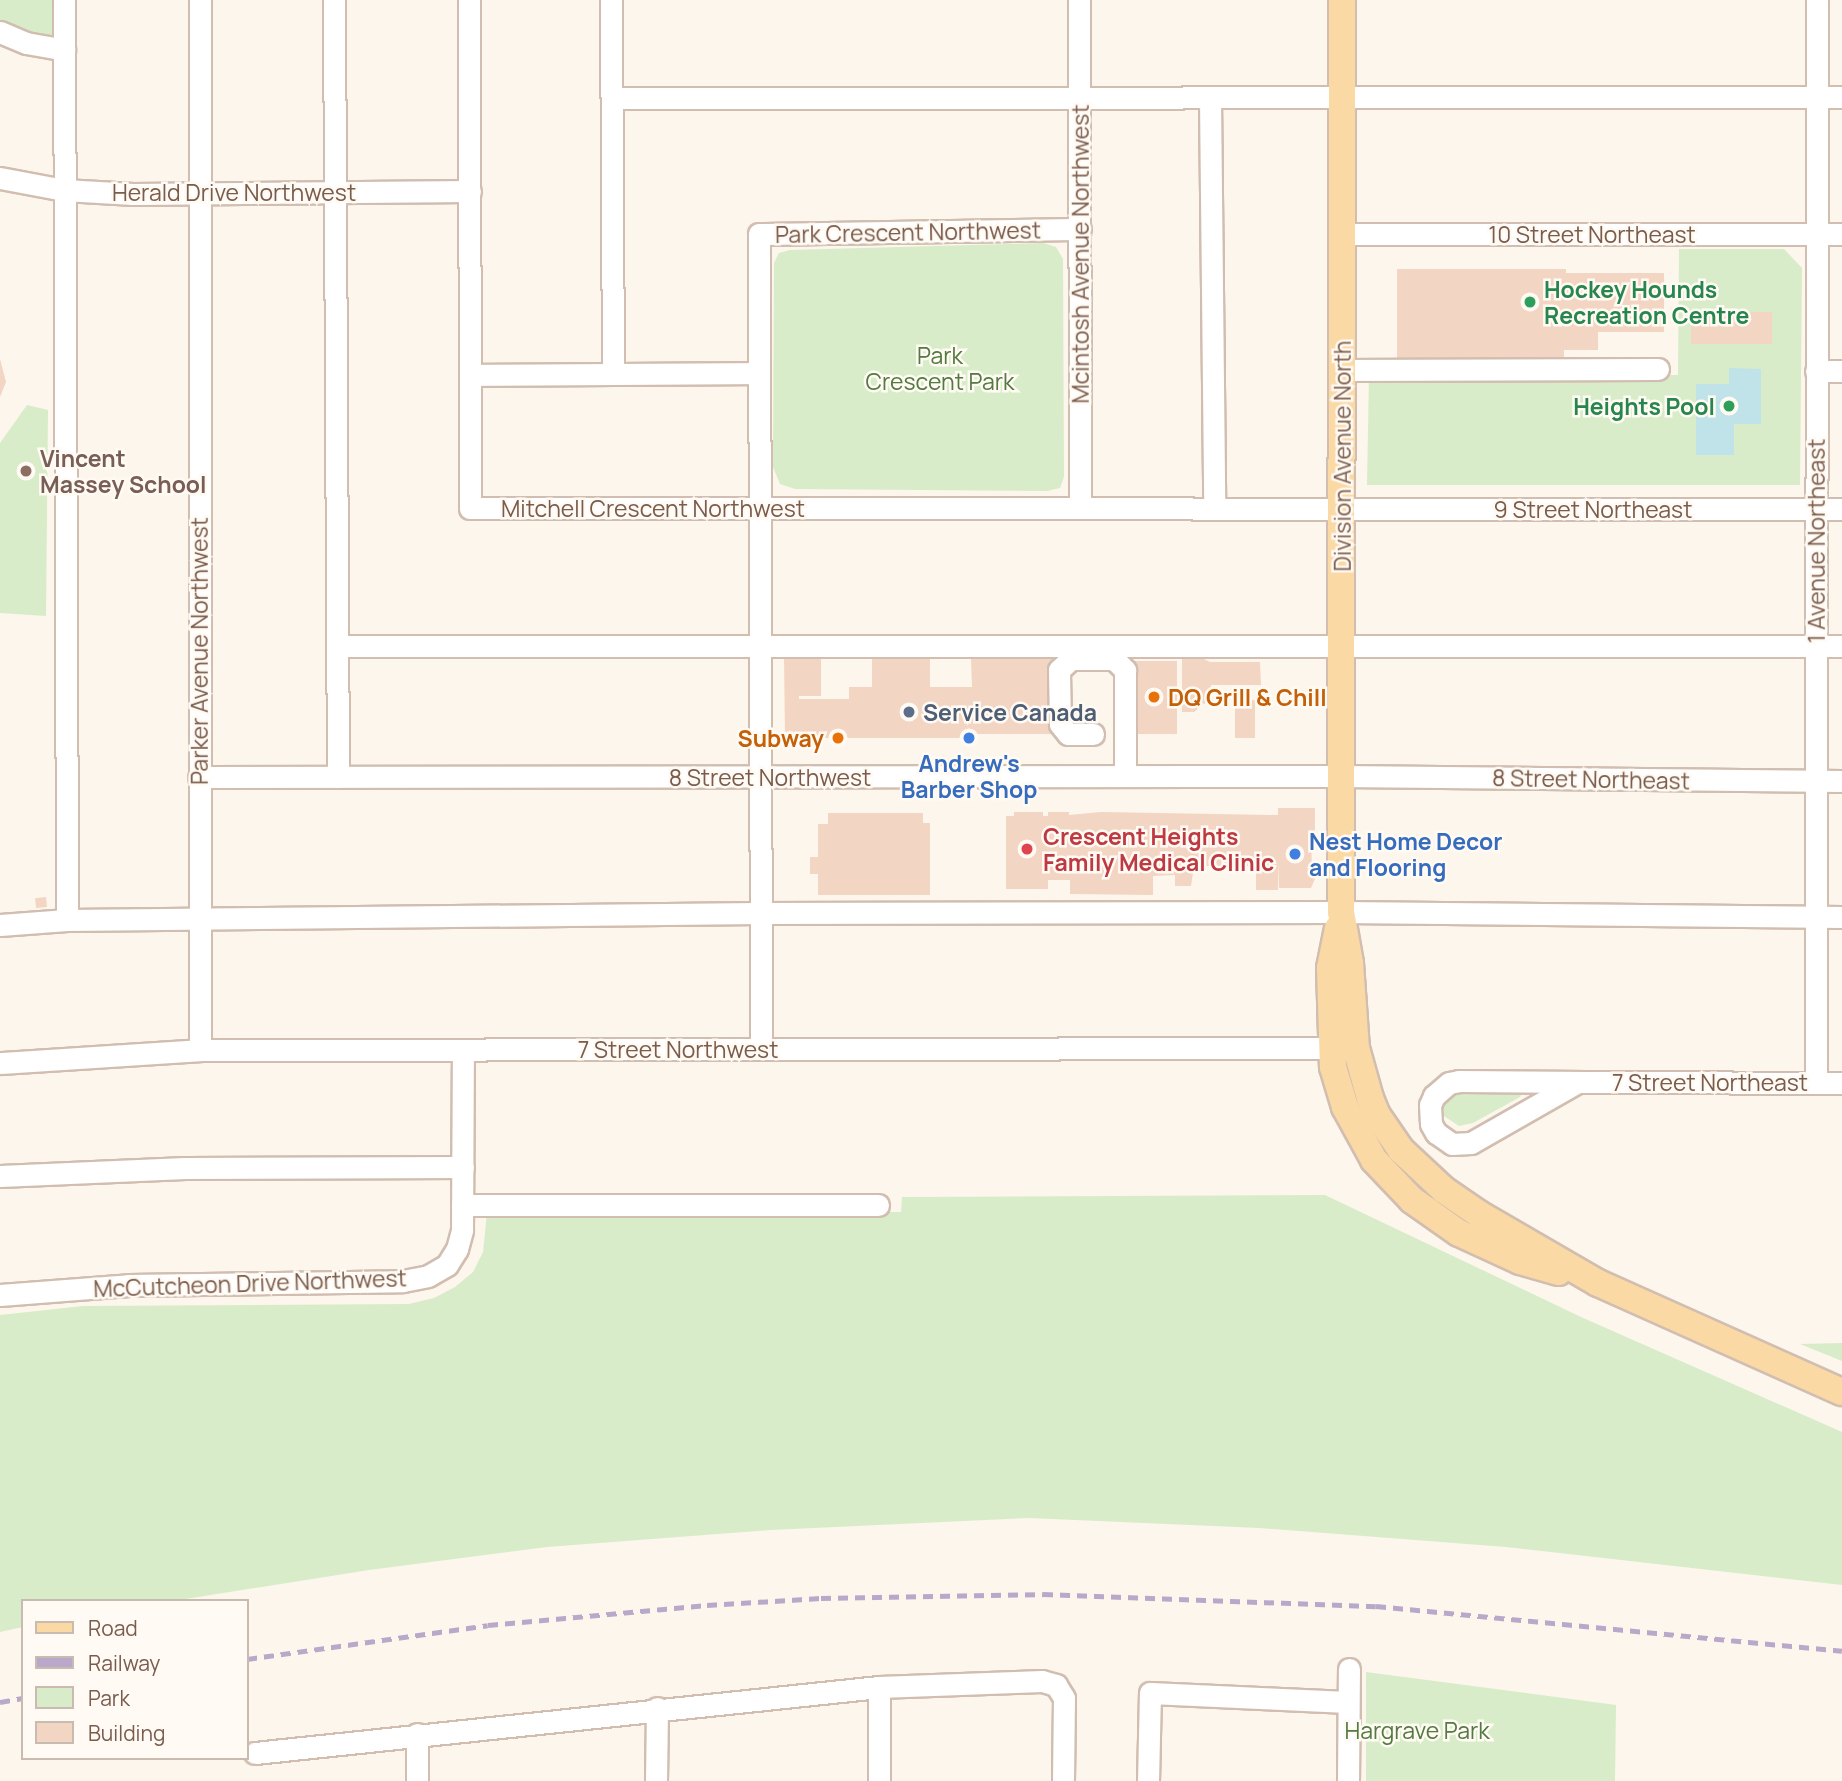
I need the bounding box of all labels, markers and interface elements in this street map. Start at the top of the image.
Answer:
street label: Mcintosh Avenue Northwest [1066,104,1094,404]
street label: Herald Drive Northwest [112,178,356,206]
street label: Park Crescent Northwest [775,216,1041,248]
street label: 10 Street Northeast [1488,220,1696,248]
place label: Hockey Hounds Recreation Centre [1544,275,1749,329]
marker: Hockey Hounds Recreation Centre [1522,294,1538,310]
street label: Division Avenue North [1328,340,1356,572]
park label: Park Crescent Park [866,341,1014,395]
place label: Heights Pool [1573,392,1715,420]
marker: Heights Pool [1721,398,1737,414]
street label: 1 Avenue Northeast [1802,439,1830,643]
place label: Vincent Massey School [40,444,207,498]
marker: Vincent Massey School [18,463,34,479]
street label: Mitchell Crescent Northwest [501,494,805,522]
street label: 9 Street Northeast [1494,495,1692,523]
street label: Parker Avenue Northwest [185,517,213,785]
place label: DQ Grill & Chill [1168,683,1327,711]
marker: DQ Grill & Chill [1146,689,1162,705]
place label: Service Canada [923,698,1097,726]
marker: Service Canada [901,704,917,720]
place label: Subway [738,724,824,752]
marker: Subway [830,730,846,746]
marker: Andrew's Barber Shop [961,730,977,746]
place label: Andrew's Barber Shop [901,749,1037,803]
street label: 8 Street Northwest [669,763,871,791]
street label: 8 Street Northeast [1492,763,1690,795]
place label: Crescent Heights Family Medical Clinic [1043,822,1274,876]
place label: Nest Home Decor and Flooring [1309,827,1502,881]
marker: Crescent Heights Family Medical Clinic [1017,839,1037,859]
marker: Nest Home Decor and Flooring [1287,846,1303,862]
street label: 7 Street Northwest [578,1035,778,1063]
street label: 7 Street Northeast [1612,1068,1808,1096]
street label: McCutcheon Drive Northwest [93,1264,407,1302]
legend [21,1599,248,1760]
text: Road [88,1614,138,1642]
text: Railway [88,1649,160,1677]
text: Park [88,1684,130,1712]
park label: Hargrave Park [1344,1716,1490,1744]
text: Building [88,1719,165,1747]

